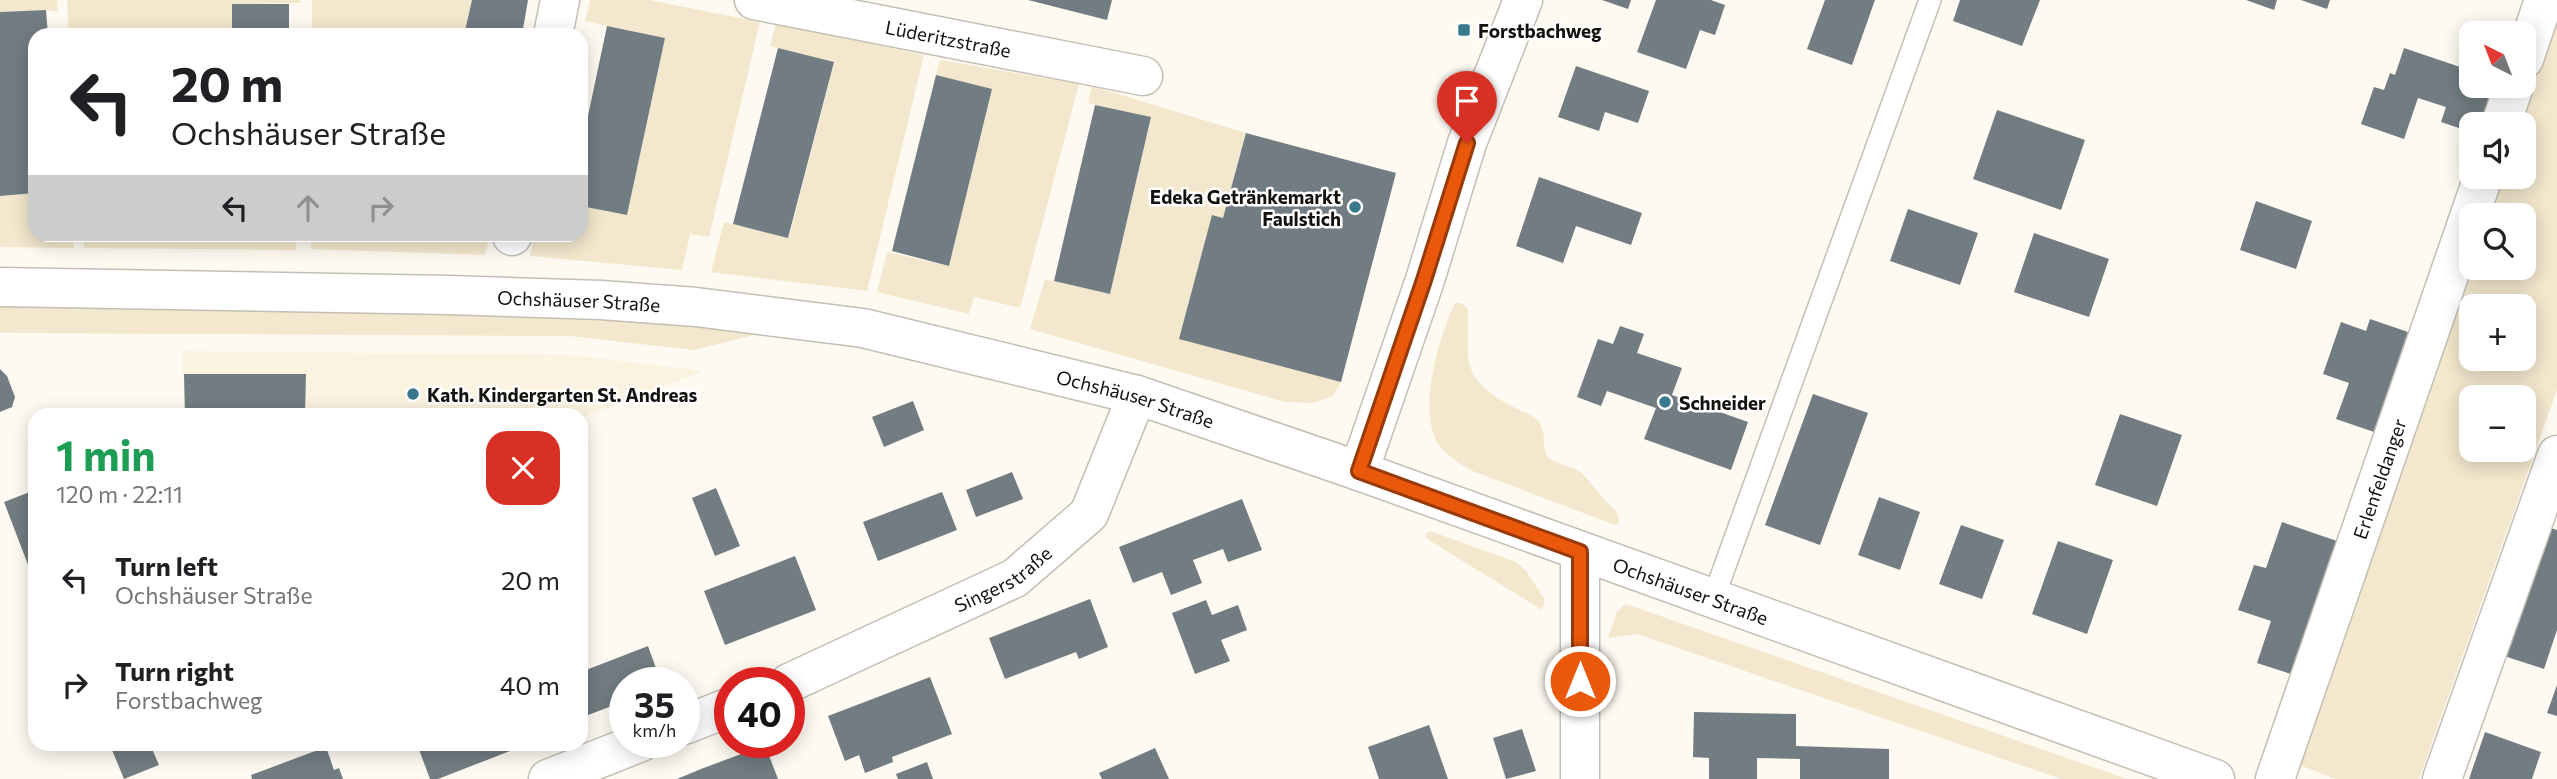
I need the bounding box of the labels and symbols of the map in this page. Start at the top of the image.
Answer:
street label: Lüderitzstraße [884,14,1013,61]
place label: Forstbachweg [1478,19,1602,42]
north arrow [2459,21,2536,98]
marker: Forstbachweg [1456,22,1472,38]
pin [1437,71,1497,143]
place label: Edeka Getränkemarkt Faulstich [1150,185,1341,230]
marker: Edeka Getränkemarkt Faulstich [1347,199,1363,215]
street label: Ochshäuser Straße [497,285,661,316]
street label: Ochshäuser Straße [1054,364,1217,432]
place label: Kath. Kindergarten St. Andreas [427,383,698,406]
marker: Kath. Kindergarten St. Andreas [405,386,421,402]
place label: Schneider [1679,391,1766,414]
marker: Schneider [1657,394,1673,410]
street label: Erlenfeldanger [2347,415,2410,542]
street label: Singerstraße [950,541,1056,616]
street label: Ochshäuser Straße [1610,552,1772,629]
position arrow [1543,644,1617,718]
speed limit sign: 40 [714,667,805,758]

